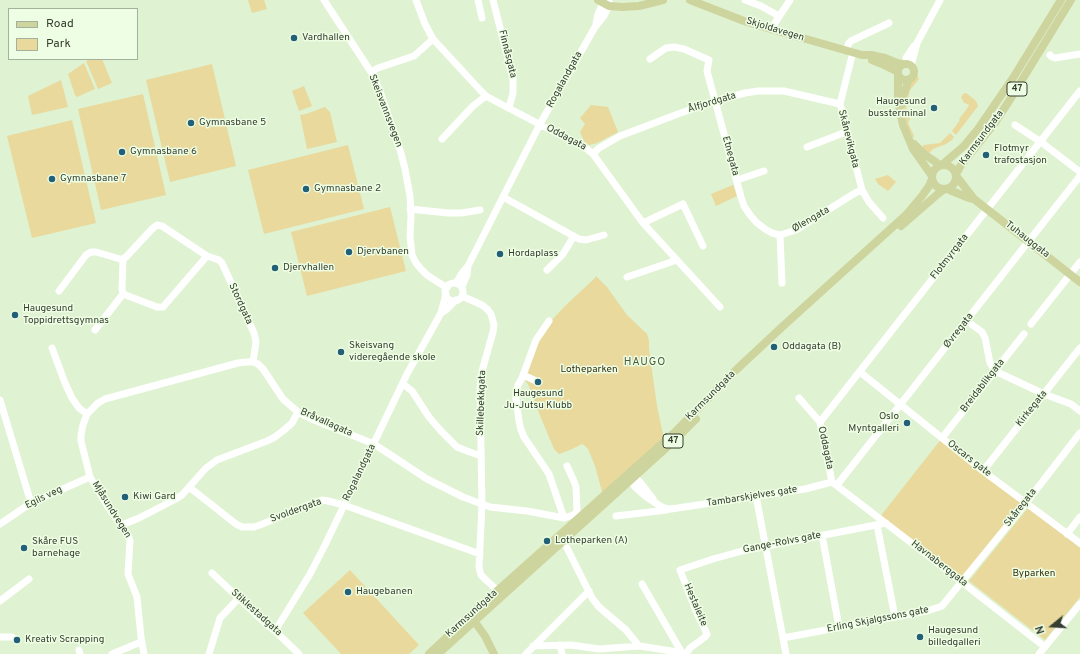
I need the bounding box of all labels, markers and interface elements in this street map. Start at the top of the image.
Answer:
legend [8,8,138,60]
street label: Skjoldavegen [744,15,806,45]
text: Road [46,16,74,32]
street label: Finnåsgata [495,29,519,79]
place label: Vardhallen [302,32,350,44]
marker: Vardhallen [289,33,299,43]
text: Park [46,36,71,52]
street label: Rogalandgata [545,50,585,110]
street label: Skeisvannsvegen [366,73,404,149]
road number: 47 [1007,82,1027,96]
street label: Ålfjordgata [686,90,738,116]
place label: Haugesund bussterminal [868,96,926,120]
marker: Haugesund bussterminal [929,103,939,113]
street label: Karmsundgata [957,108,1007,168]
street label: Skånevikgata [835,109,861,169]
place label: Gymnasbane 5 [199,117,266,129]
marker: Gymnasbane 5 [186,118,196,128]
street label: Oddagata [544,122,588,154]
street label: Etnegata [719,135,741,177]
place label: Flotmyr trafostasjon [994,143,1047,166]
place label: Gymnasbane 6 [130,146,197,158]
marker: Gymnasbane 6 [117,147,127,157]
marker: Flotmyr trafostasjon [981,150,991,160]
place label: Gymnasbane 7 [60,173,126,185]
marker: Gymnasbane 7 [47,174,57,184]
place label: Gymnasbane 2 [314,183,381,195]
marker: Gymnasbane 2 [301,184,311,194]
street label: Ølengata [790,205,832,235]
street label: Tuhauggata [1002,219,1052,261]
street label: Flotmyrgata [929,232,971,282]
place label: Djervbanen [357,246,409,258]
marker: Djervbanen [344,247,354,257]
place label: Hordaplass [508,248,558,260]
marker: Hordaplass [495,249,505,259]
place label: Djervhallen [283,262,334,274]
marker: Djervhallen [270,263,280,273]
street label: Stordgata [225,281,255,327]
place label: Haugesund Toppidrettsgymnas [23,303,109,326]
marker: Haugesund Toppidrettsgymnas [10,310,20,320]
street label: Øvregata [942,311,976,351]
place label: Skeisvang videregående skole [349,340,436,364]
place label: Oddagata (B) [782,341,841,353]
marker: Oddagata (B) [769,342,779,352]
marker: Skeisvang videregående skole [336,347,346,357]
district label: HAUGO [624,356,666,370]
street label: Breidablikgata [958,357,1008,415]
park label: Lotheparken [560,364,618,376]
street label: Karmsundgata [684,369,738,423]
street label: Skillebekkgata [475,370,489,436]
marker: Haugesund Ju-Jutsu Klubb [533,377,543,387]
place label: Haugesund Ju-Jutsu Klubb [504,388,572,412]
street label: Kirkegata [1014,388,1050,430]
street label: Bråvallagata [298,406,354,440]
place label: Oslo Myntgalleri [848,411,899,434]
marker: Oslo Myntgalleri [902,418,912,428]
street label: Oddagata [815,425,835,471]
road number: 47 [663,434,683,448]
street label: Oscars gate [945,438,993,480]
street label: Rogalandgata [341,442,379,504]
street label: Mjåsundvegen [89,479,133,541]
street label: Egils veg [24,484,64,512]
street label: Tambarskjelves gate [706,484,798,510]
street label: Skåregata [1002,486,1040,530]
place label: Kiwi Gard [133,491,176,503]
marker: Kiwi Gard [120,492,130,502]
street label: Svoldergata [269,496,323,526]
street label: Gange-Rolvs gate [742,530,822,556]
place label: Lotheparken (A) [555,535,628,547]
place label: Skåre FUS barnehage [32,536,80,560]
marker: Lotheparken (A) [542,536,552,546]
street label: Havnaberggata [908,538,970,590]
marker: Skåre FUS barnehage [19,543,29,553]
park label: Byparken [1013,568,1055,580]
street label: Hestaleite [681,582,709,628]
place label: Haugebanen [356,586,413,598]
street label: Stiklestadgata [228,587,284,639]
marker: Haugebanen [343,587,353,597]
street label: Karmsundgata [444,588,500,640]
street label: Erling Skjalgssons gate [826,604,930,636]
north arrow [1032,606,1072,646]
text: N [1033,624,1048,636]
place label: Haugesund billedgalleri [928,625,981,648]
marker: Haugesund billedgalleri [915,632,925,642]
place label: Kreativ Scrapping [25,634,104,646]
marker: Kreativ Scrapping [12,635,22,645]

